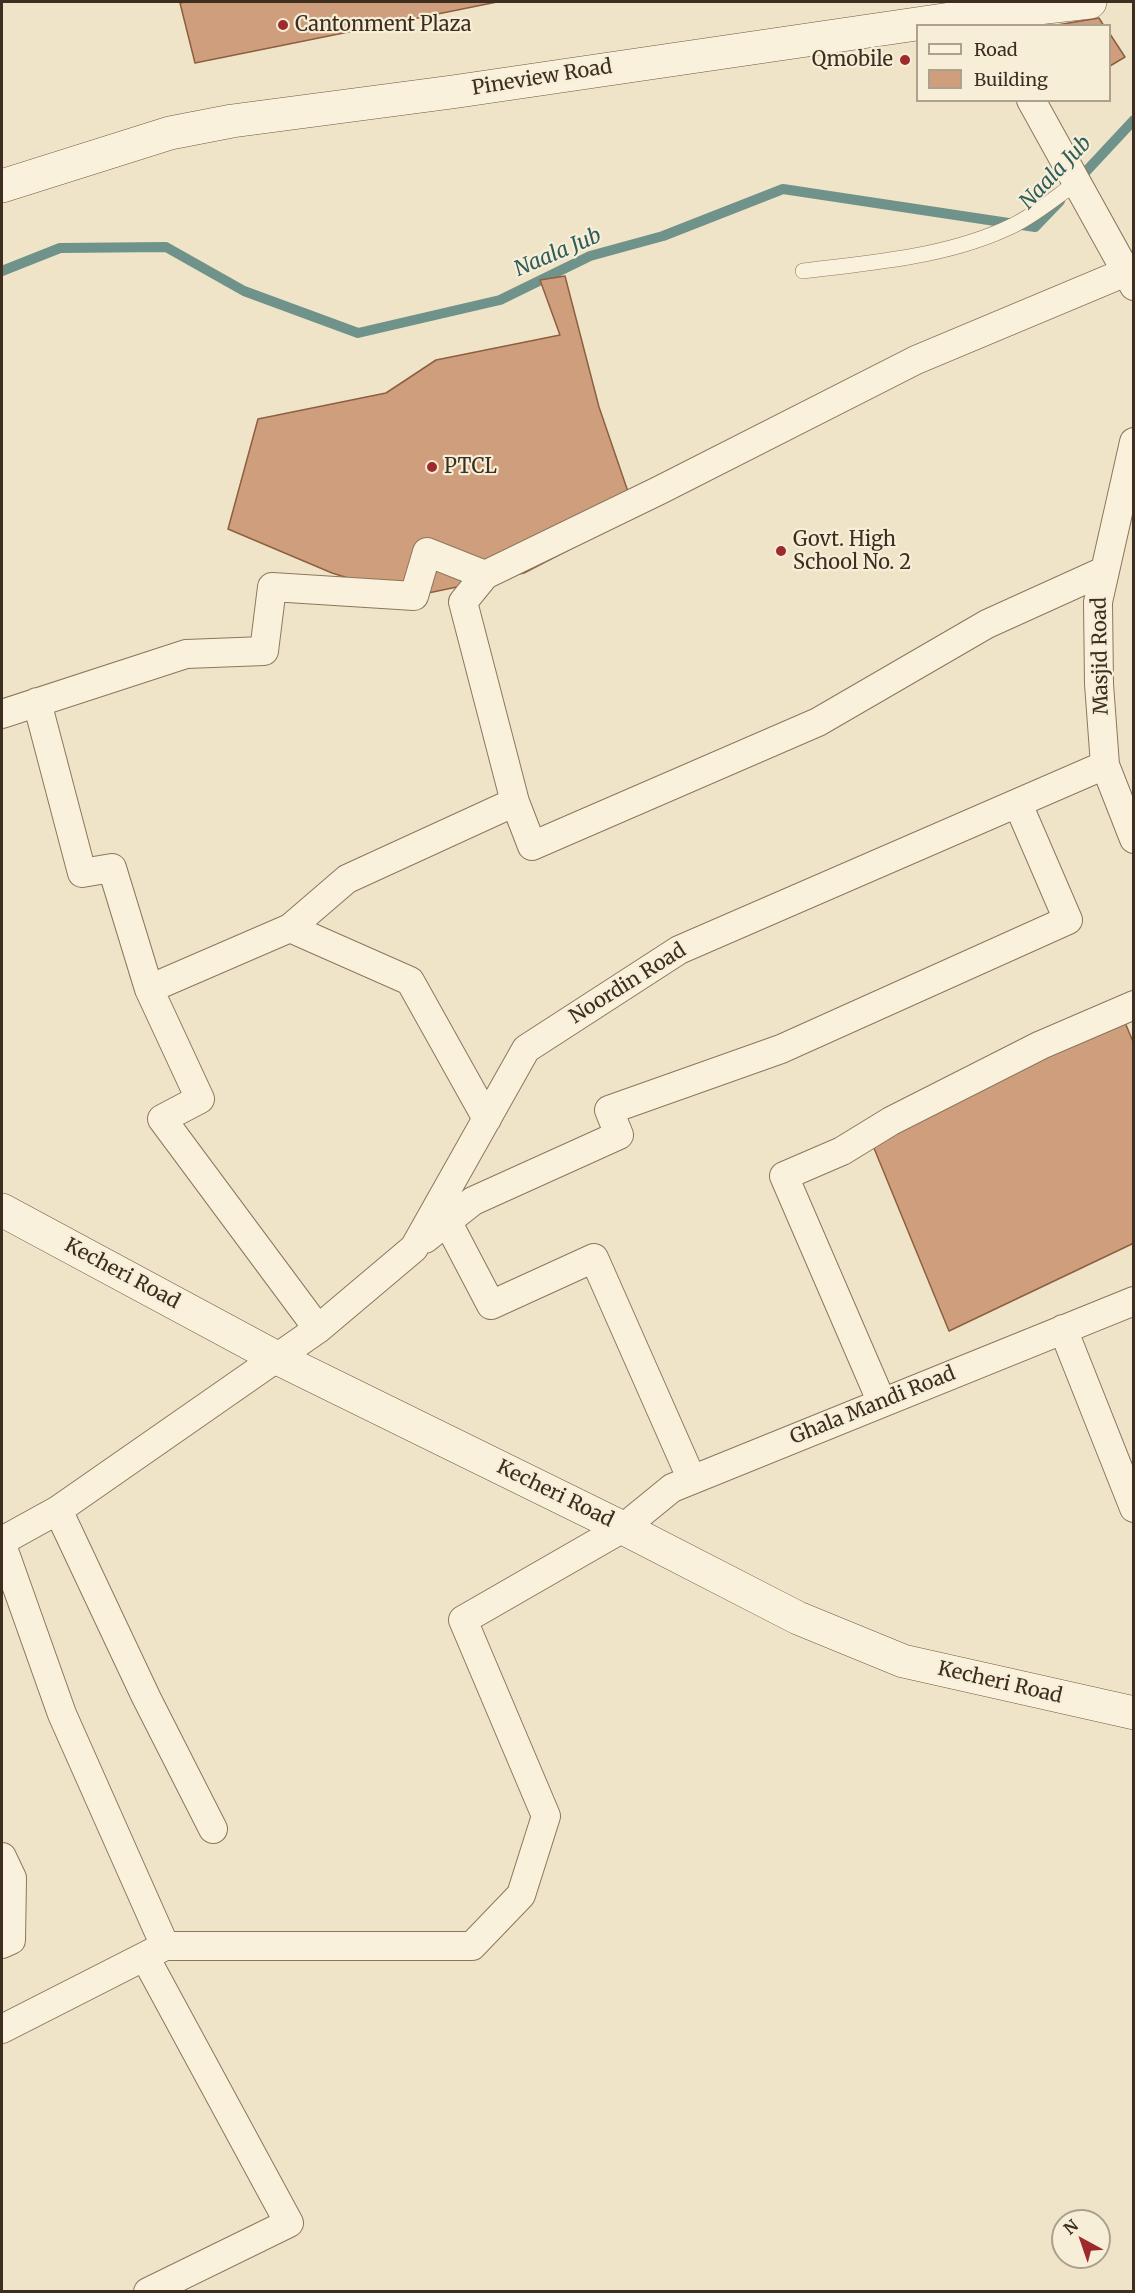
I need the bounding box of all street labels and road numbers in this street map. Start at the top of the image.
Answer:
street label: Pineview Road [470,55,614,101]
street label: Masjid Road [1088,597,1114,715]
street label: Noordin Road [565,939,691,1029]
street label: Kecheri Road [60,1234,184,1314]
street label: Ghala Mandi Road [787,1362,959,1450]
street label: Kecheri Road [493,1455,617,1533]
street label: Kecheri Road [935,1657,1065,1709]

